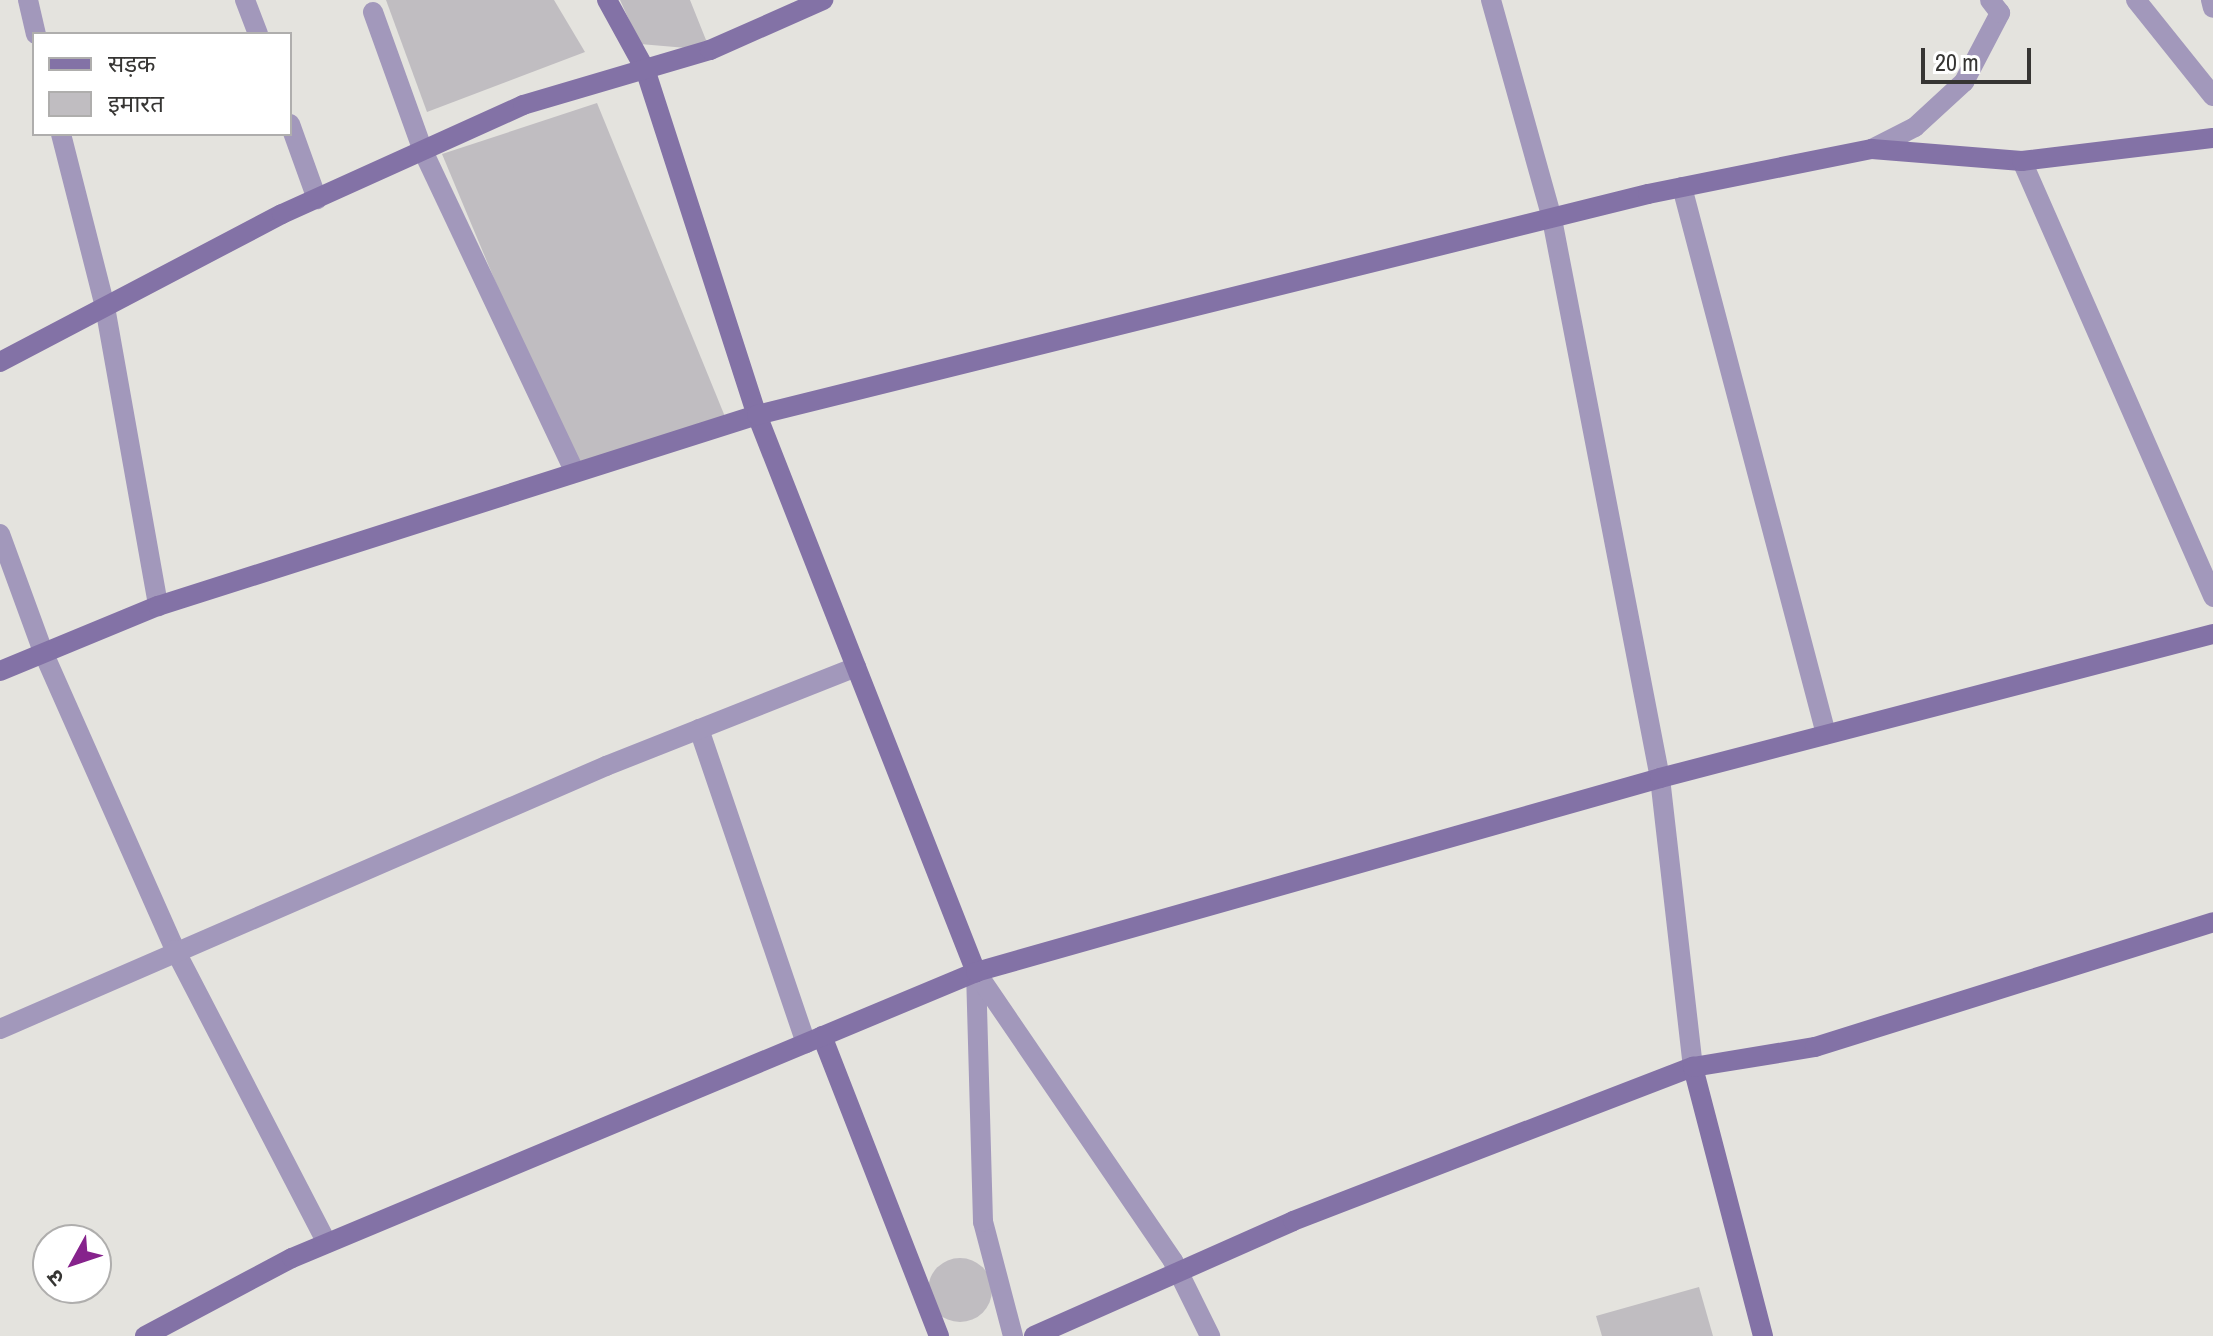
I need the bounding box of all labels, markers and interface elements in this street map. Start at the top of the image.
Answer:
legend [32,32,292,136]
scale bar [1925,32,2035,82]
text: 20 m [1935,46,1979,78]
text: सड़क [108,47,156,79]
text: इमारत [108,87,164,119]
north arrow [32,1224,112,1304]
text: उ [40,1264,71,1293]

